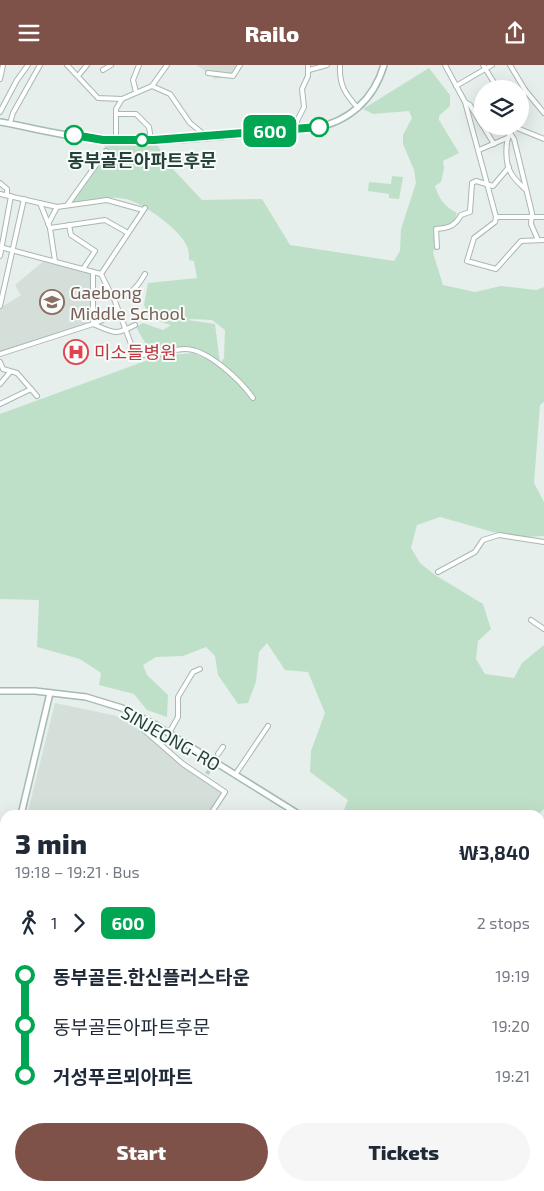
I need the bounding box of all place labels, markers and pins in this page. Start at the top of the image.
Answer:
unlabelled marker [309,117,329,137]
unlabelled marker [64,125,84,145]
marker: 동부골든아파트후문 [135,133,149,147]
place label: 동부골든아파트후문 [67,149,217,171]
place label: Gaebong Middle School [70,281,186,324]
school or university icon: Gaebong Middle School [39,289,65,315]
hospital icon: 미소들병원 [63,339,89,365]
place label: 미소들병원 [94,341,177,363]

